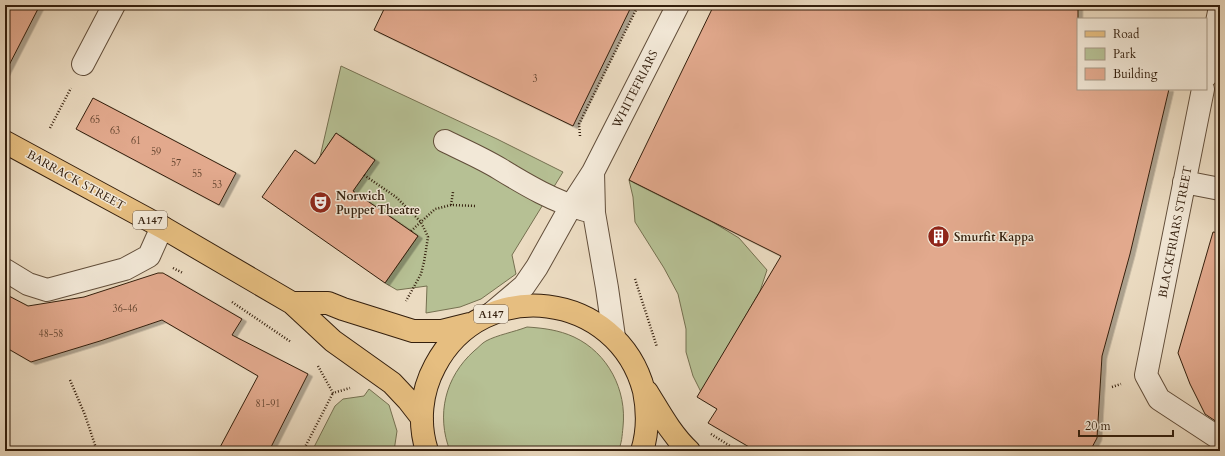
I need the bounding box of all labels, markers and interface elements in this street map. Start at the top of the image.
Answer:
legend [1077,18,1207,90]
text: Road [1113,26,1140,42]
text: Park [1113,46,1137,62]
street label: WHITEFRIARS [608,47,662,132]
text: Building [1113,66,1158,82]
house number: 3 [532,72,538,86]
house number: 65 [90,113,100,127]
house number: 63 [110,124,120,138]
house number: 61 [131,134,141,148]
house number: 59 [151,145,161,159]
street label: BARRACK STREET [24,146,128,214]
house number: 57 [171,156,181,170]
street label: BLACKFRIARS STREET [1154,164,1196,299]
house number: 55 [192,167,202,181]
house number: 53 [212,178,222,192]
place label: Norwich Puppet Theatre [336,188,420,218]
theatre icon: Norwich Puppet Theatre [307,190,333,216]
road number: A147 [133,211,167,229]
building icon: Smurfit Kappa [926,224,952,250]
place label: Smurfit Kappa [954,229,1034,245]
house number: 36-46 [113,302,137,316]
road number: A147 [474,305,508,323]
house number: 48-58 [39,327,63,341]
house number: 81-91 [256,397,280,411]
scale bar [1079,412,1173,438]
text: 20 m [1085,418,1112,434]

